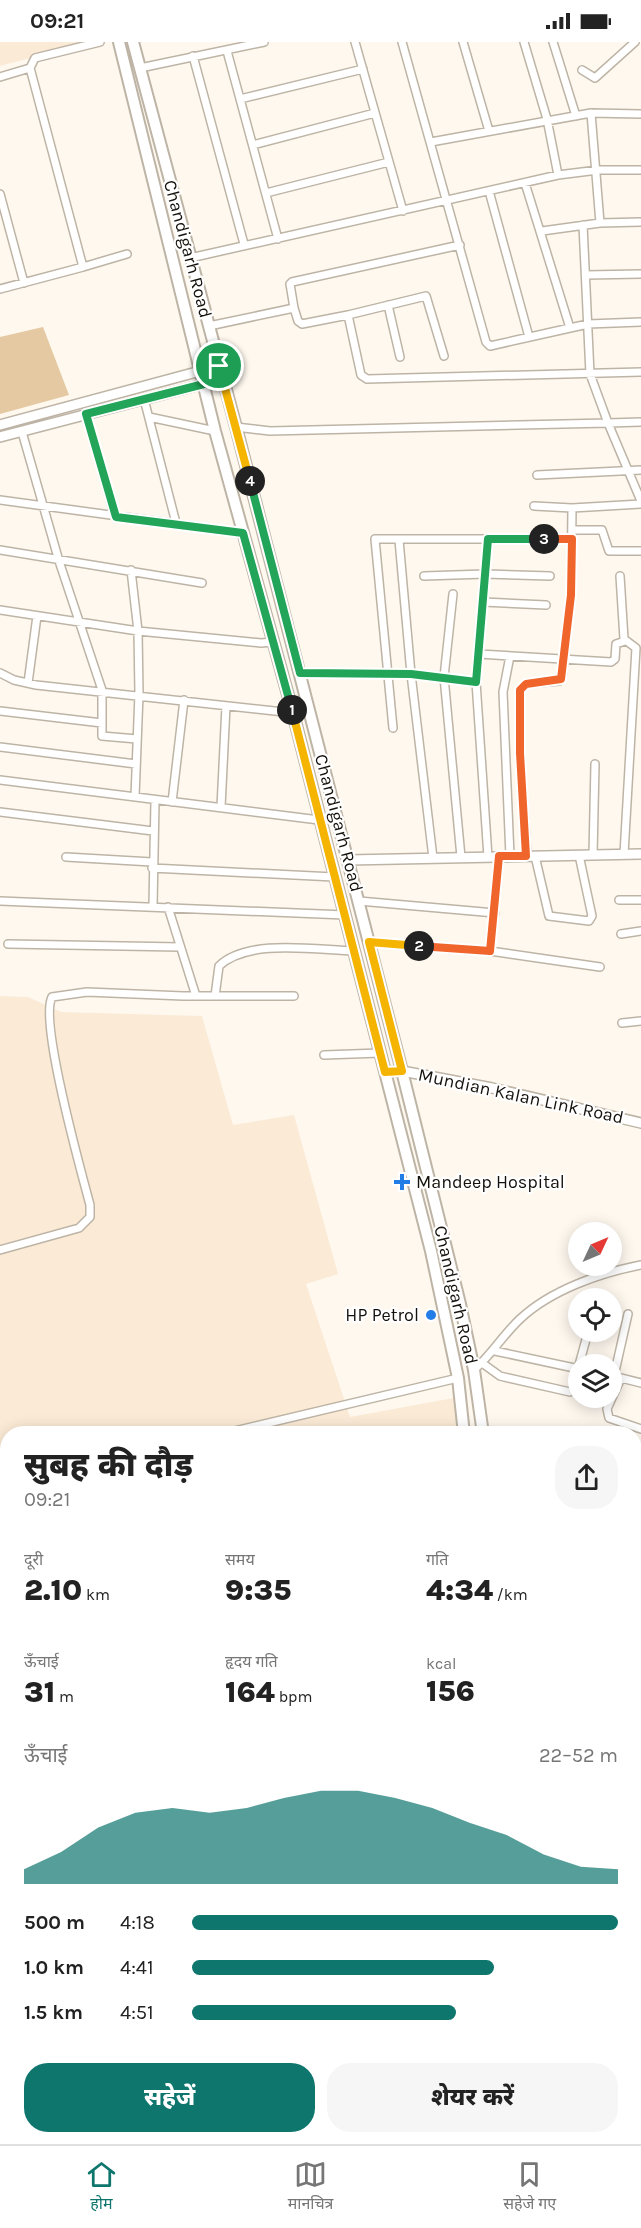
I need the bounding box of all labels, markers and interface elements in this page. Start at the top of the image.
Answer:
text: 09:21 [30,8,84,34]
street label: Chandigarh Road [159,178,217,320]
pin [193,340,244,391]
icon: arrive [202,349,235,382]
pin: 4 [235,466,265,496]
text: 4 [245,471,255,490]
pin: 3 [529,524,559,554]
text: 3 [539,529,549,548]
pin: 1 [277,695,307,725]
text: 1 [289,700,295,719]
street label: Chandigarh Road [310,752,368,894]
pin: 2 [404,931,434,961]
text: 2 [414,936,424,955]
street label: Mundian Kalan Link Road [416,1063,626,1129]
place label: Mandeep Hospital [416,1171,565,1193]
marker: Mandeep Hospital [393,1173,411,1191]
north arrow [568,1222,622,1276]
map controls [568,1222,622,1408]
street label: Chandigarh Road [429,1223,483,1367]
button: locate [568,1288,622,1342]
place label: HP Petrol [345,1304,419,1326]
marker: HP Petrol [424,1308,438,1322]
button: layers [568,1354,622,1408]
text: सुबह की दौड़ [24,1446,193,1484]
button: share [555,1446,618,1509]
text: 09:21 [24,1488,70,1511]
text: दूरी [24,1550,43,1569]
text: समय [225,1550,255,1569]
text: गति [426,1550,448,1569]
text: 2.10 [24,1572,82,1608]
text: 9:35 [225,1572,291,1608]
text: 4:34 [426,1572,493,1608]
text: km [82,1585,110,1604]
text: /km [493,1585,528,1604]
text: ऊँचाई [24,1652,59,1671]
text: हृदय गति [225,1652,278,1671]
text: kcal [426,1654,457,1673]
text: 156 [426,1673,475,1709]
text: 31 [24,1674,55,1710]
text: 164 [225,1674,275,1710]
text: m [55,1687,74,1706]
text: bpm [275,1687,312,1706]
text: ऊँचाई [24,1744,67,1767]
text: 22–52 m [539,1744,618,1767]
text: 500 m [24,1911,85,1934]
text: 4:18 [120,1911,155,1934]
text: 1.0 km [24,1956,84,1979]
text: 4:41 [120,1956,154,1979]
text: 1.5 km [24,2001,83,2024]
text: 4:51 [120,2001,154,2024]
button: सहेजें [24,2063,315,2132]
button: शेयर करें [327,2063,618,2132]
tab: होम [85,2158,118,2216]
tab: मानचित्र [288,2158,333,2216]
tab: सहेजे गए [503,2158,556,2216]

